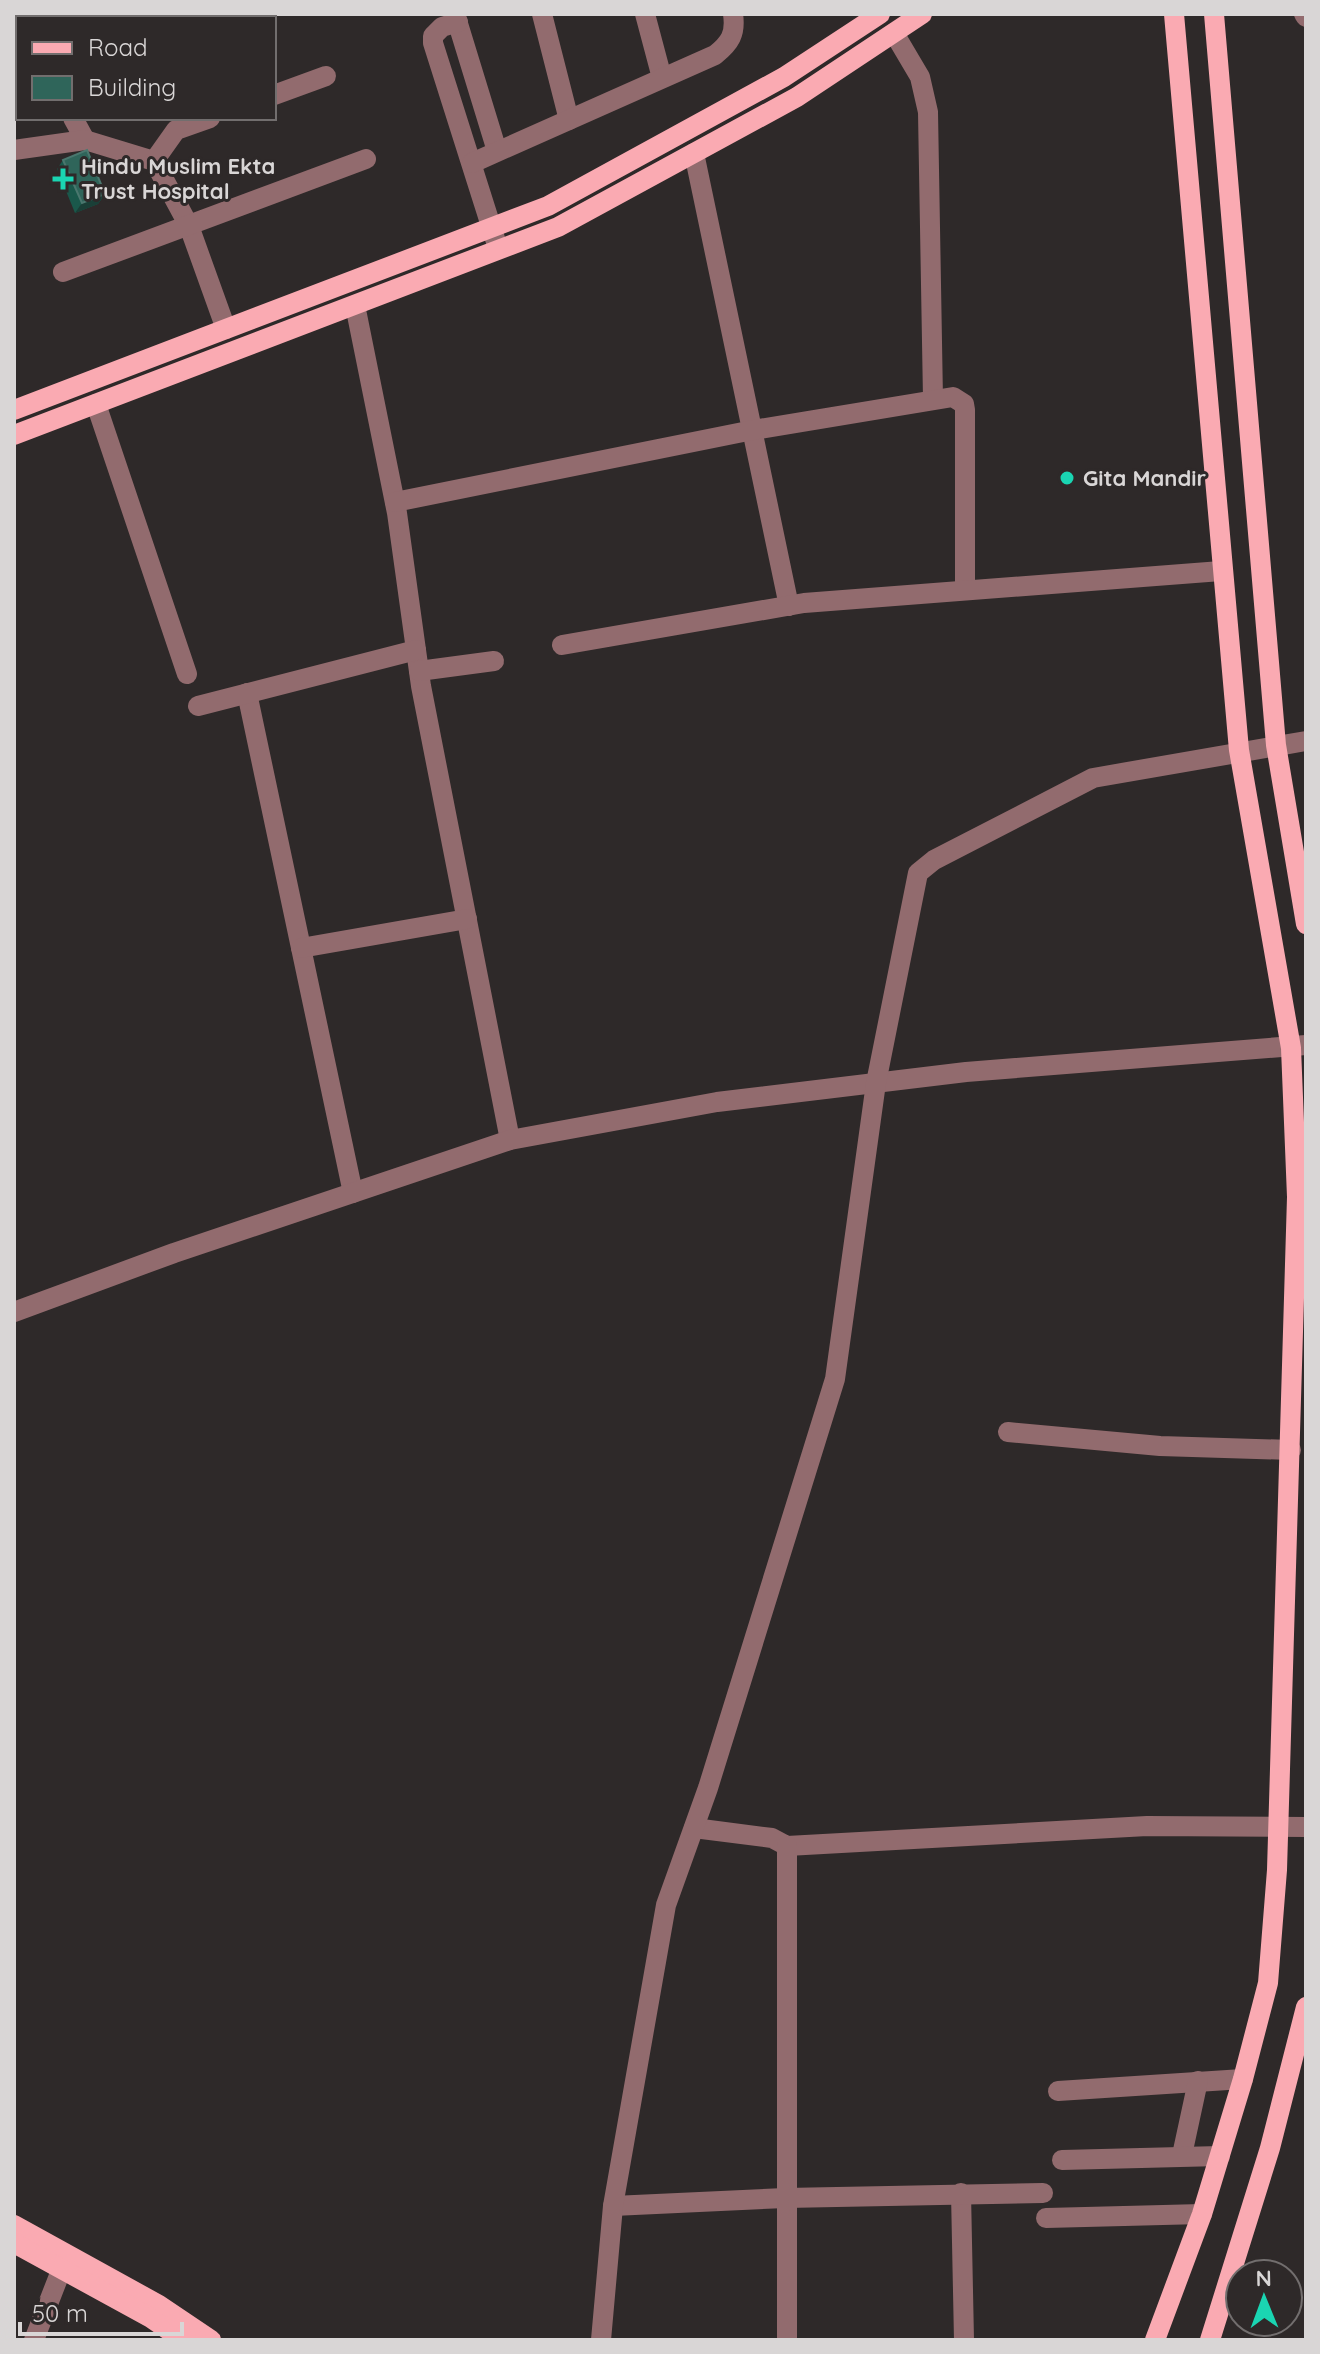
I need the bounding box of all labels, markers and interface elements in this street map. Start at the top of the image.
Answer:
legend [16,16,276,120]
text: Road [88,32,148,62]
text: Building [88,72,176,102]
place label: Hindu Muslim Ekta Trust Hospital [81,152,275,205]
marker: Hindu Muslim Ekta Trust Hospital [52,168,74,190]
place label: Gita Mandir [1083,464,1206,492]
marker: Gita Mandir [1058,469,1076,487]
north arrow [1224,2258,1304,2338]
text: N [1255,2264,1272,2292]
scale bar [20,2286,182,2336]
text: 50 m [32,2298,88,2328]

